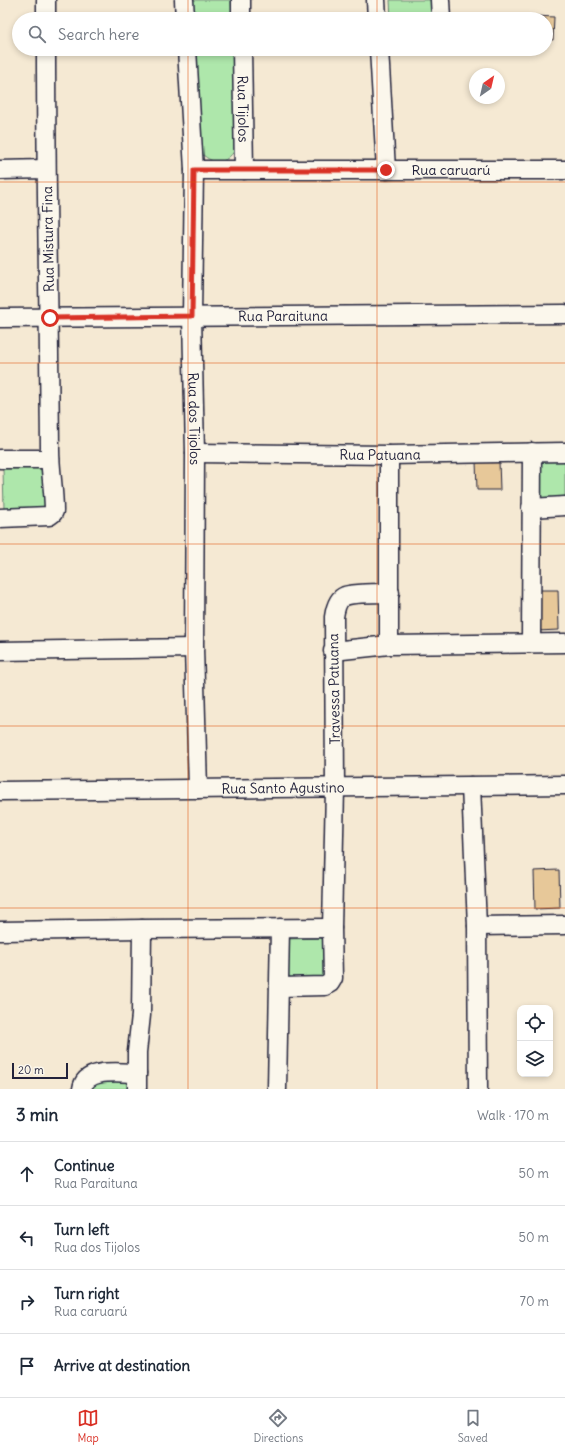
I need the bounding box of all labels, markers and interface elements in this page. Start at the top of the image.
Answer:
search box [12,12,553,56]
icon: search [26,23,48,45]
text: Search here [58,25,139,44]
north arrow [469,68,505,104]
street label: Rua Tijolos [233,75,253,143]
route end [377,161,395,179]
street label: Rua caruarú [411,161,491,179]
street label: Rua Mistura Fina [38,186,58,292]
street label: Rua Paraituna [238,307,328,325]
route start [41,309,59,327]
street label: Rua dos Tijolos [184,372,204,465]
street label: Rua Patuana [339,445,421,464]
street label: Travessa Patuana [324,633,344,745]
street label: Rua Santo Agustino [221,778,345,798]
map controls [517,1005,553,1077]
button: locate [517,1005,553,1041]
button: layers [517,1041,553,1077]
scale bar [12,1061,68,1080]
text: 20 m [18,1063,44,1077]
text: 3 min [16,1104,58,1126]
text: Walk · 170 m [477,1107,549,1124]
text: Continue [54,1156,115,1175]
icon: ahead [16,1163,38,1185]
text: 50 m [518,1165,549,1182]
text: Rua Paraituna [54,1175,138,1192]
text: Turn left [54,1220,109,1239]
icon: left [16,1227,38,1249]
text: 50 m [518,1229,549,1246]
text: Rua dos Tijolos [54,1239,140,1256]
text: Turn right [54,1284,119,1303]
icon: right [16,1291,38,1313]
text: 70 m [520,1293,549,1310]
text: Rua caruarú [54,1303,127,1320]
icon: arrive [16,1355,38,1377]
text: Arrive at destination [54,1356,190,1375]
tab: Map [77,1407,99,1445]
tab: Directions [254,1407,303,1445]
tab: Saved [458,1407,488,1445]

